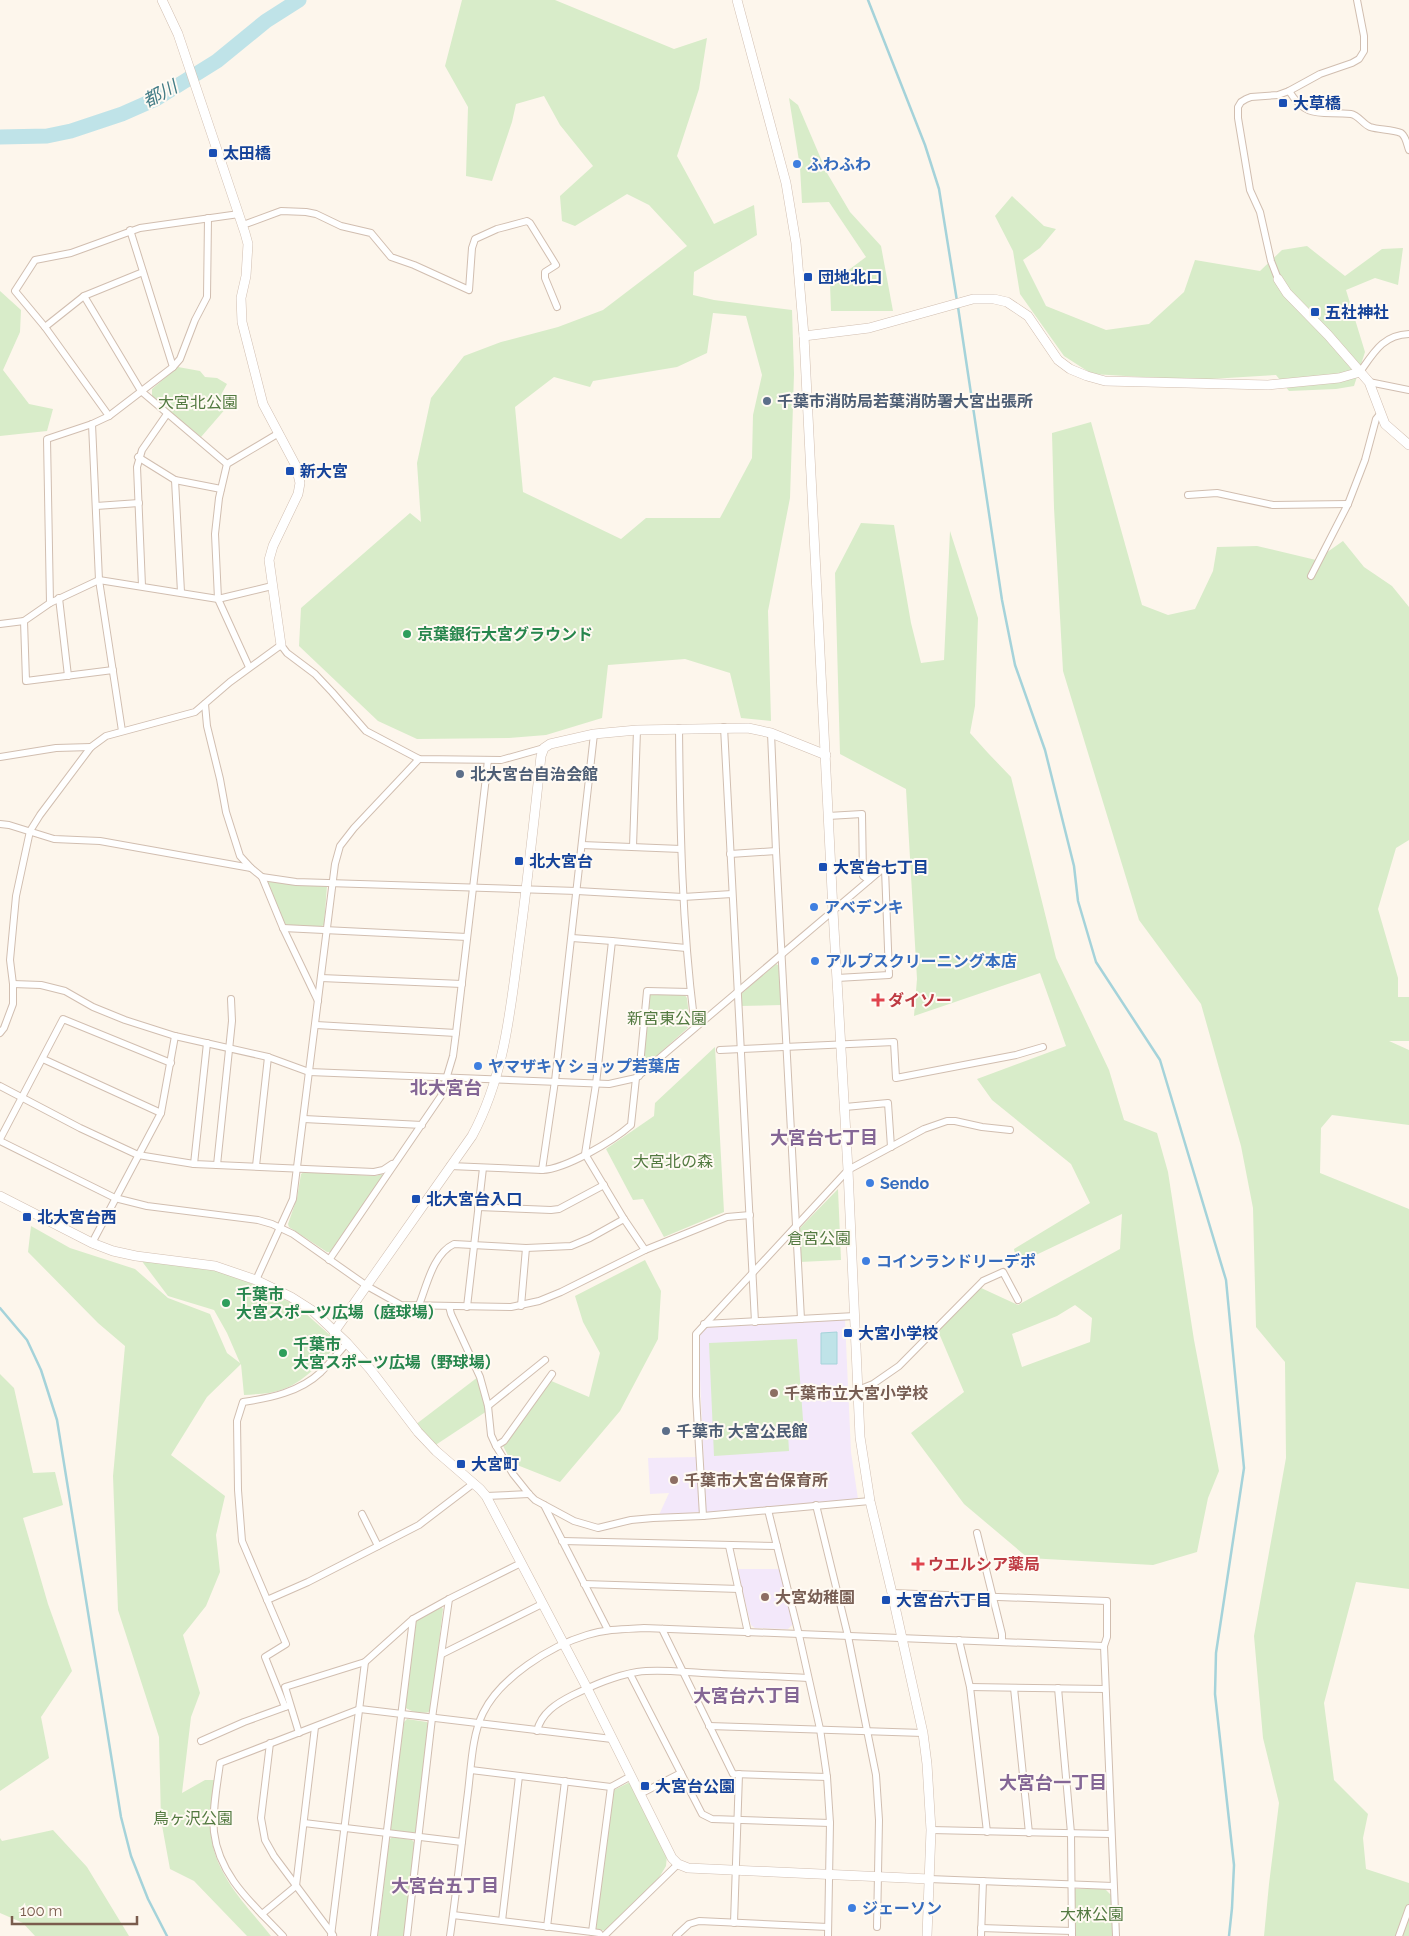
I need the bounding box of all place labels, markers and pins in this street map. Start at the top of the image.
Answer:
place label: 大草橋 [1293,94,1341,113]
marker: 大草橋 [1277,97,1289,109]
place label: 太田橋 [223,144,271,163]
marker: 太田橋 [207,147,219,159]
place label: ふわふわ [807,155,871,174]
marker: ふわふわ [791,158,803,170]
place label: 団地北口 [818,268,882,287]
marker: 団地北口 [802,271,814,283]
place label: 五社神社 [1325,303,1389,322]
marker: 五社神社 [1309,306,1321,318]
place label: 千葉市消防局若葉消防署大宮出張所 [777,392,1033,411]
marker: 千葉市消防局若葉消防署大宮出張所 [761,395,773,407]
place label: 新大宮 [300,462,348,481]
marker: 新大宮 [284,465,296,477]
place label: 京葉銀行大宮グラウンド [417,625,593,644]
marker: 京葉銀行大宮グラウンド [401,628,413,640]
place label: 北大宮台自治会館 [470,765,598,784]
marker: 北大宮台自治会館 [454,768,466,780]
place label: 北大宮台 [529,852,593,871]
marker: 北大宮台 [513,855,525,867]
place label: 大宮台七丁目 [833,858,929,877]
marker: 大宮台七丁目 [817,861,829,873]
place label: アベデンキ [824,898,904,917]
marker: アベデンキ [808,901,820,913]
place label: アルプスクリーニング本店 [825,952,1017,971]
marker: アルプスクリーニング本店 [809,955,821,967]
place label: ダイソー [888,991,952,1010]
marker: ダイソー [872,994,884,1006]
place label: ヤマザキＹショップ若葉店 [488,1057,680,1076]
marker: ヤマザキＹショップ若葉店 [472,1060,484,1072]
place label: Sendo [880,1174,929,1193]
marker: Sendo [864,1177,876,1189]
place label: 北大宮台入口 [426,1190,522,1209]
marker: 北大宮台入口 [410,1193,422,1205]
place label: 北大宮台西 [37,1208,117,1227]
marker: 北大宮台西 [21,1211,33,1223]
place label: コインランドリーデポ [876,1252,1036,1271]
marker: コインランドリーデポ [860,1255,872,1267]
place label: 千葉市 大宮スポーツ広場（庭球場） [236,1285,444,1322]
marker: 千葉市 大宮スポーツ広場（庭球場） [220,1297,232,1309]
place label: 大宮小学校 [858,1324,938,1343]
marker: 大宮小学校 [842,1327,854,1339]
place label: 千葉市 大宮スポーツ広場（野球場） [293,1335,501,1372]
marker: 千葉市 大宮スポーツ広場（野球場） [277,1347,289,1359]
place label: 千葉市立大宮小学校 [784,1384,928,1403]
marker: 千葉市立大宮小学校 [768,1387,780,1399]
place label: 千葉市 大宮公民館 [676,1422,808,1441]
marker: 千葉市 大宮公民館 [660,1425,672,1437]
place label: 大宮町 [471,1455,519,1474]
marker: 大宮町 [455,1458,467,1470]
place label: 千葉市大宮台保育所 [684,1471,828,1490]
marker: 千葉市大宮台保育所 [668,1474,680,1486]
place label: ウエルシア薬局 [928,1555,1040,1574]
marker: ウエルシア薬局 [912,1558,924,1570]
place label: 大宮幼稚園 [775,1588,855,1607]
marker: 大宮幼稚園 [759,1591,771,1603]
place label: 大宮台六丁目 [896,1591,992,1610]
marker: 大宮台六丁目 [880,1594,892,1606]
place label: 大宮台公園 [655,1777,735,1796]
marker: 大宮台公園 [639,1780,651,1792]
place label: ジェーソン [862,1899,942,1918]
marker: ジェーソン [846,1902,858,1914]

